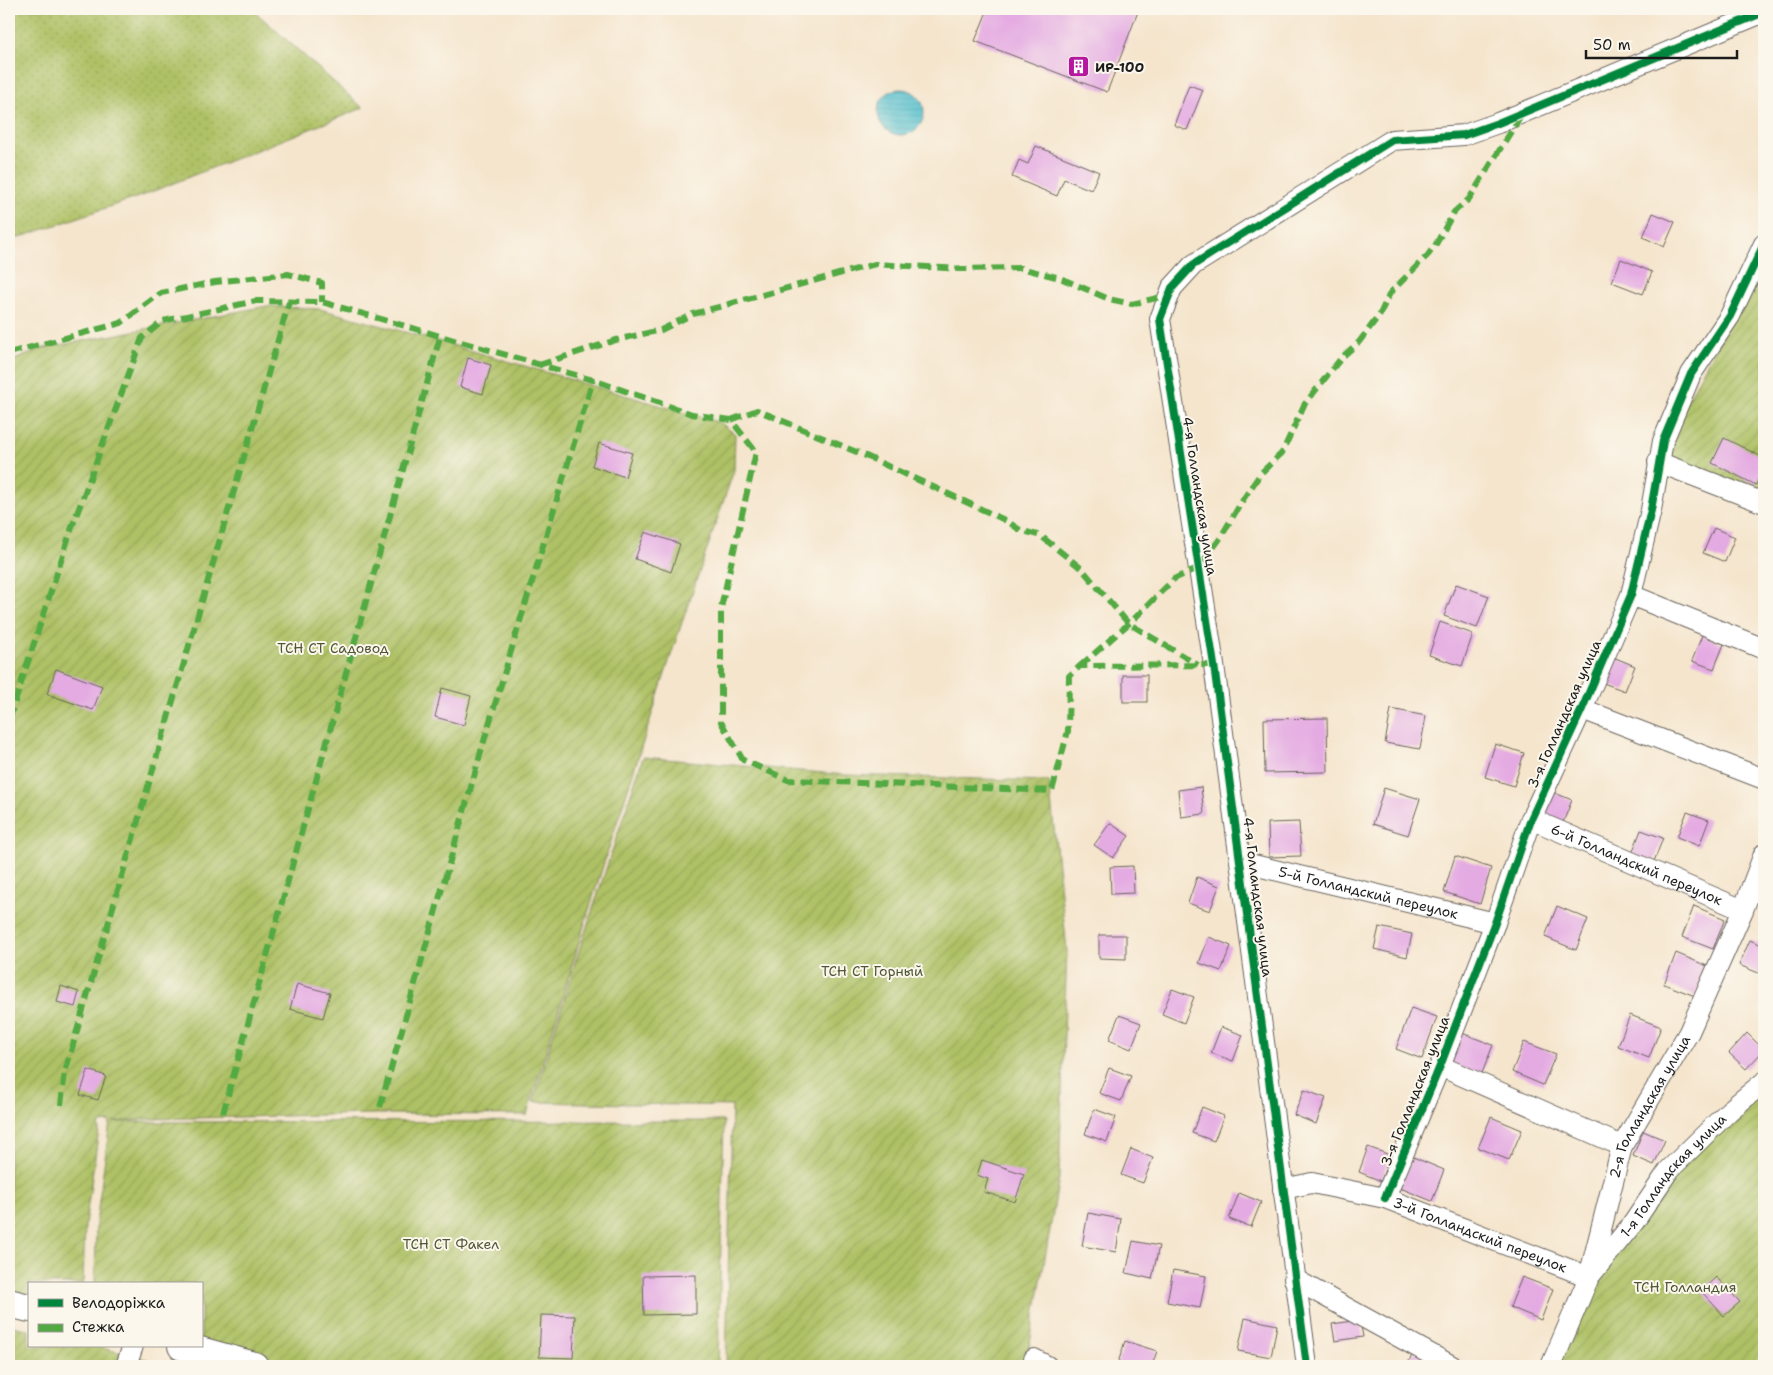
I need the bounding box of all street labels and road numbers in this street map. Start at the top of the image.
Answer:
street label: 4-я Голландская улица [1179,415,1222,577]
street label: 3-я Голландская улица [1523,637,1605,791]
street label: 4-я Голландская улица [1239,816,1277,978]
street label: 6-й Голландский переулок [1548,820,1726,909]
street label: 5-й Голландский переулок [1277,862,1460,923]
street label: 3-я Голландская улица [1377,1013,1454,1169]
street label: 2-я Голландская улица [1605,1032,1694,1180]
street label: 1-я Голландская улица [1616,1110,1730,1241]
street label: 3-й Голландский переулок [1391,1193,1570,1277]

